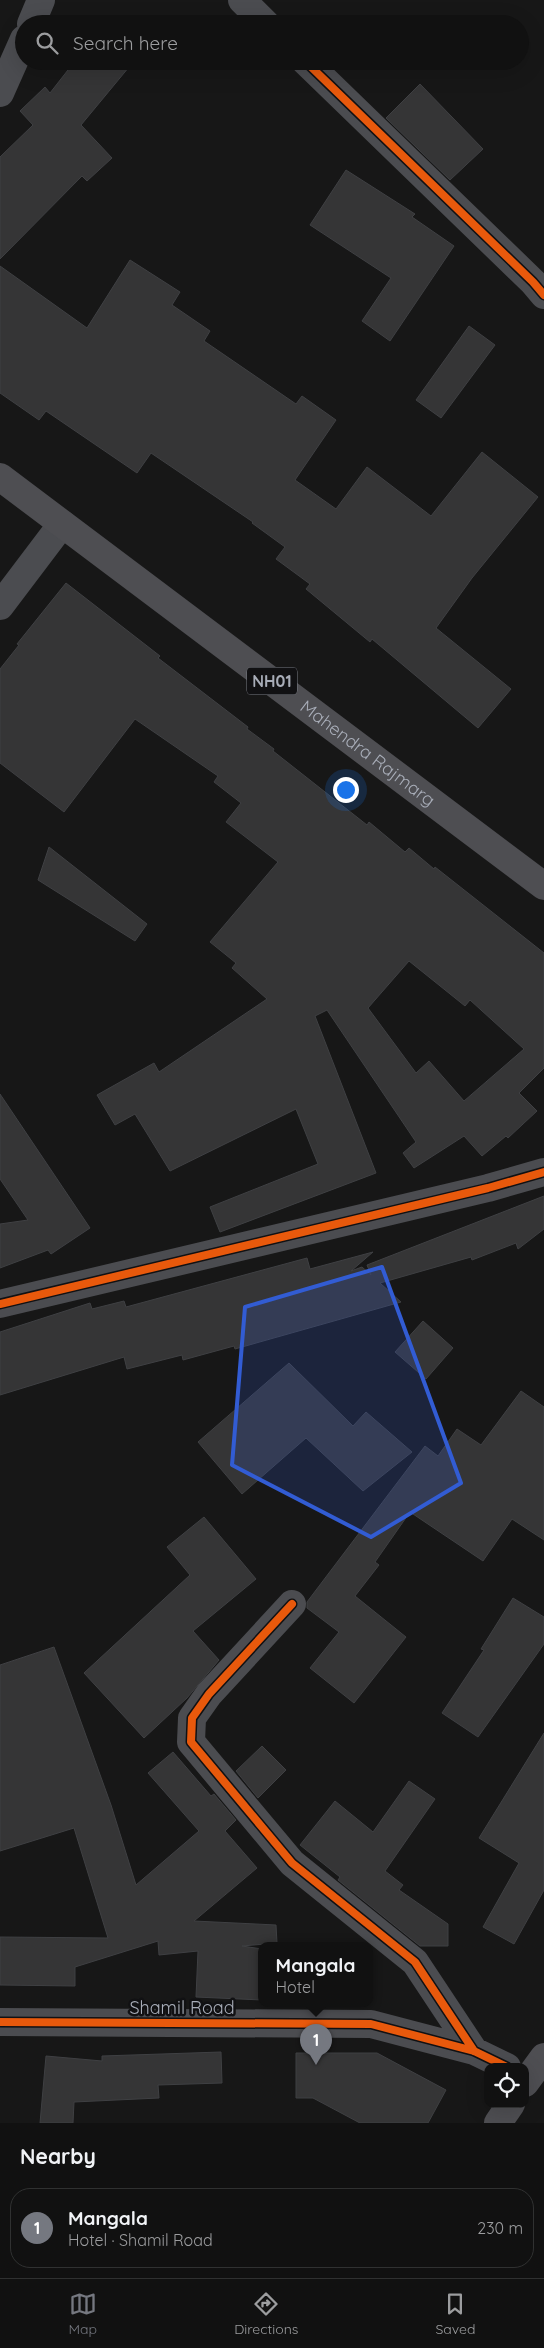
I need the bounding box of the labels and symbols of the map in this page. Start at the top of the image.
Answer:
road number: NH01 [247,668,297,694]
street label: Mahendra Rajmarg [296,695,440,811]
your location [333,777,359,803]
street label: Shamil Road [129,1996,235,2019]
pin: 1 [300,2024,332,2065]

